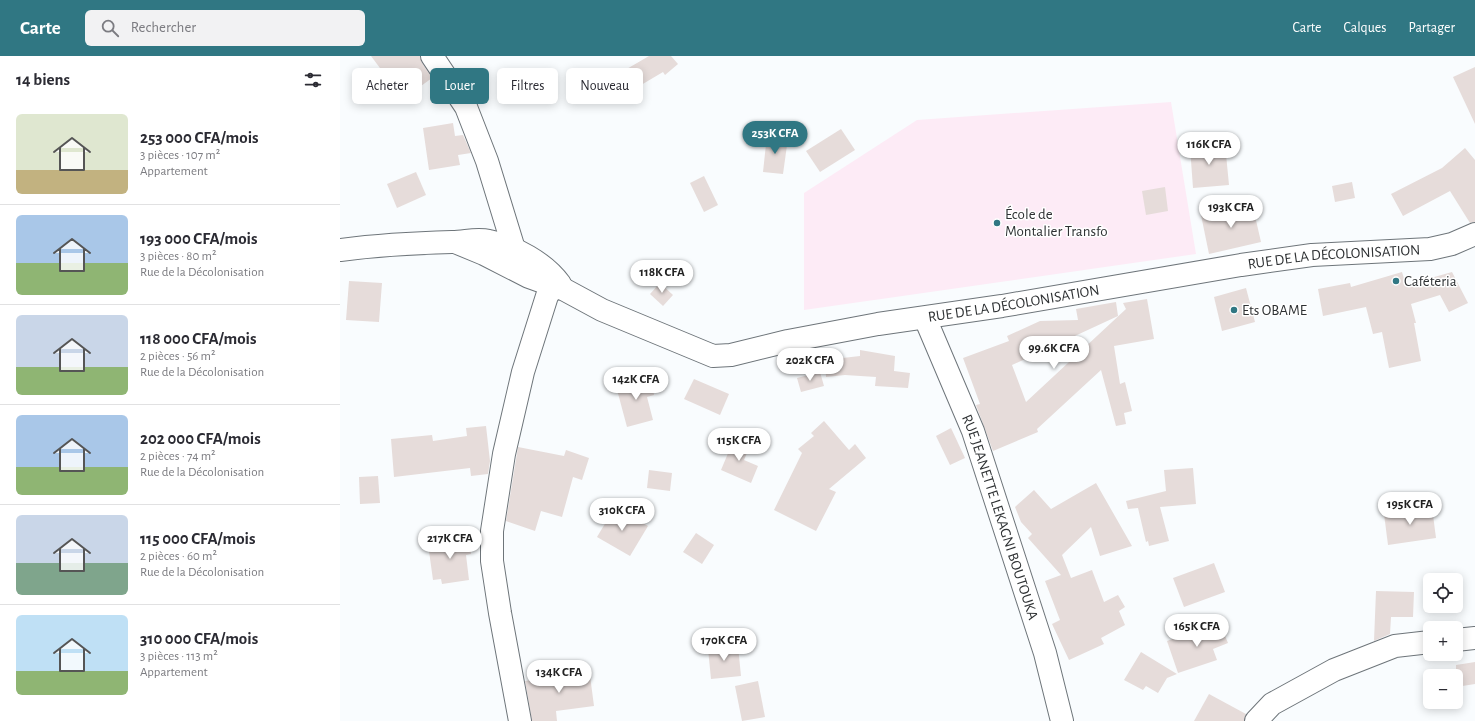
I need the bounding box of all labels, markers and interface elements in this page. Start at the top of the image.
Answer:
search box [85,10,365,46]
icon: search [99,17,121,39]
text: Carte [20,19,61,38]
text: Rechercher [131,20,196,35]
text: Carte [1293,21,1321,35]
text: Calques [1343,21,1387,35]
text: Partager [1409,21,1455,35]
chip: Acheter [352,68,422,104]
chip: Louer [430,68,489,104]
chip: Filtres [497,68,558,104]
chip: Nouveau [566,68,643,104]
icon: filters [302,69,324,91]
text: 14 biens [16,71,70,88]
pin: 253K CFA [734,121,816,155]
text: 253K CFA [751,127,799,140]
text: 253 000 CFA/mois [140,129,259,146]
icon: home [48,130,96,178]
pin: 116K CFA [1168,132,1250,166]
text: 116K CFA [1186,138,1232,151]
text: 3 pièces · 107 m² [140,149,220,162]
text: Appartement [140,165,208,178]
pin: 193K CFA [1190,195,1272,229]
text: 193K CFA [1208,201,1254,214]
place label: École de Montalier Transfo [1005,205,1108,239]
marker: École de Montalier Transfo [992,218,1002,228]
text: 193 000 CFA/mois [140,230,258,247]
icon: home [48,231,96,279]
street label: RUE DE LA DÉCOLONISATION [1247,242,1421,271]
text: 3 pièces · 80 m² [140,250,216,263]
pin: 118K CFA [621,260,703,294]
text: Rue de la Décolonisation [140,266,264,279]
text: 118K CFA [639,266,685,279]
place label: Caféteria [1404,274,1457,289]
marker: Caféteria [1391,276,1401,286]
street label: RUE DE LA DÉCOLONISATION [927,282,1101,324]
place label: Ets OBAME [1242,303,1307,318]
marker: Ets OBAME [1229,305,1239,315]
text: 118 000 CFA/mois [140,330,257,347]
icon: home [48,331,96,379]
pin: 99.6K CFA [1008,336,1100,370]
text: 99.6K CFA [1028,342,1080,355]
pin: 202K CFA [769,348,851,382]
text: 2 pièces · 56 m² [140,350,216,363]
text: 202K CFA [786,354,834,367]
text: Rue de la Décolonisation [140,366,264,379]
pin: 142K CFA [595,367,677,401]
text: 142K CFA [612,373,660,386]
street label: RUE JEANETTE LEKAGNI BOUTOUKA [959,412,1041,622]
pin: 115K CFA [698,428,780,462]
text: 202 000 CFA/mois [140,430,261,447]
icon: home [48,431,96,479]
text: 115K CFA [717,434,761,447]
text: 2 pièces · 74 m² [140,450,216,463]
text: Rue de la Décolonisation [140,466,264,479]
pin: 195K CFA [1369,492,1451,526]
pin: 310K CFA [581,498,663,532]
text: 195K CFA [1387,498,1433,511]
text: 310K CFA [599,504,645,517]
pin: 217K CFA [409,526,491,560]
text: 115 000 CFA/mois [140,530,256,547]
icon: home [48,531,96,579]
text: 217K CFA [427,532,473,545]
text: 2 pièces · 60 m² [140,550,217,563]
text: Rue de la Décolonisation [140,566,264,579]
map controls [1423,573,1463,709]
button: locate [1423,573,1463,613]
pin: 165K CFA [1156,614,1238,648]
text: 165K CFA [1174,620,1220,633]
button: + [1423,621,1463,661]
pin: 170K CFA [683,628,765,662]
text: 310 000 CFA/mois [140,630,258,647]
icon: home [48,631,96,679]
text: 170K CFA [701,634,747,647]
text: 3 pièces · 113 m² [140,650,218,663]
pin: 134K CFA [518,660,600,694]
text: Appartement [140,666,208,679]
text: 134K CFA [536,666,582,679]
button: − [1423,669,1463,709]

